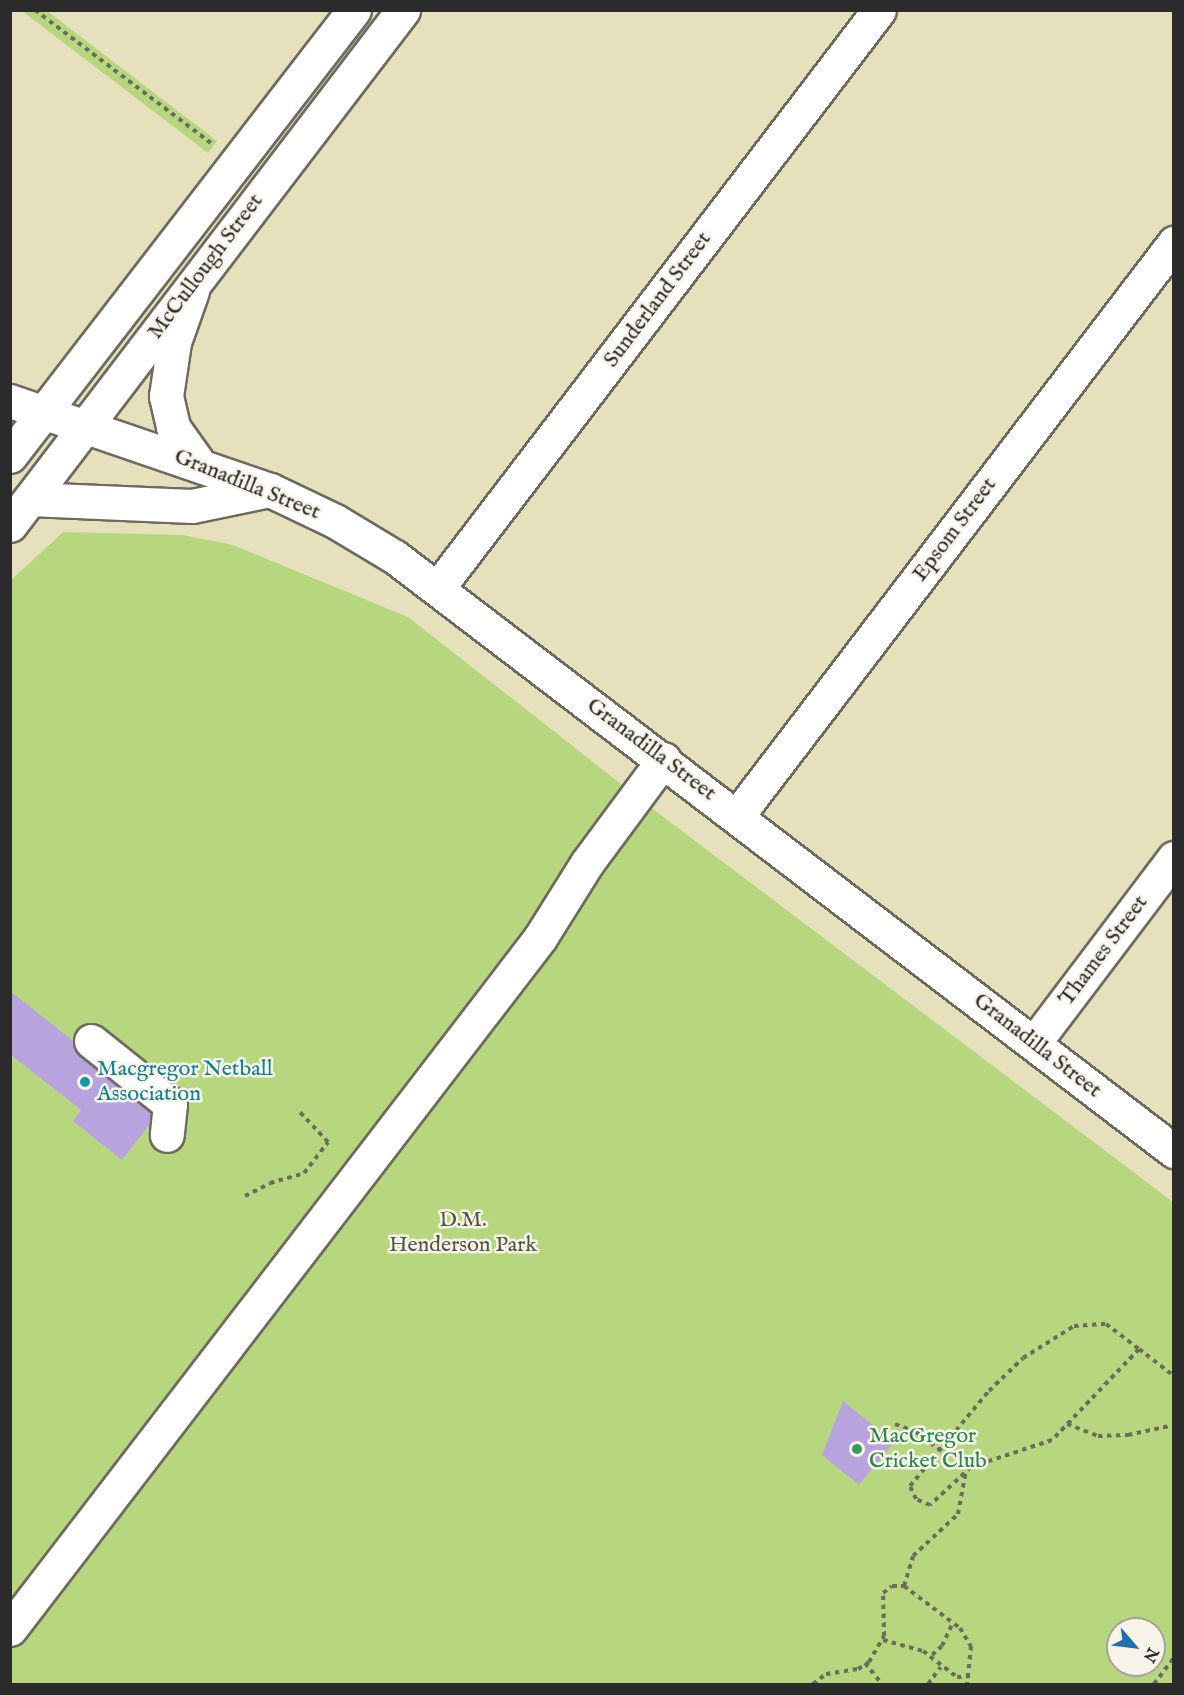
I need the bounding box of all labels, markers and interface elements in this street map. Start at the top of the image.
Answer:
street label: McCullough Street [143,189,269,345]
street label: Sunderland Street [598,227,718,373]
street label: Granadilla Street [170,444,324,526]
street label: Epsom Street [907,473,1003,587]
street label: Granadilla Street [581,693,721,807]
street label: Thames Street [1054,891,1154,1011]
street label: Granadilla Street [968,988,1106,1104]
place label: Macgregor Netball Association [97,1056,273,1108]
marker: Macgregor Netball Association [78,1075,92,1089]
park label: D.M. Henderson Park [389,1207,537,1258]
place label: MacGregor Cricket Club [869,1423,987,1474]
marker: MacGregor Cricket Club [850,1442,864,1456]
north arrow [1106,1617,1166,1677]
text: N [1138,1644,1162,1665]

